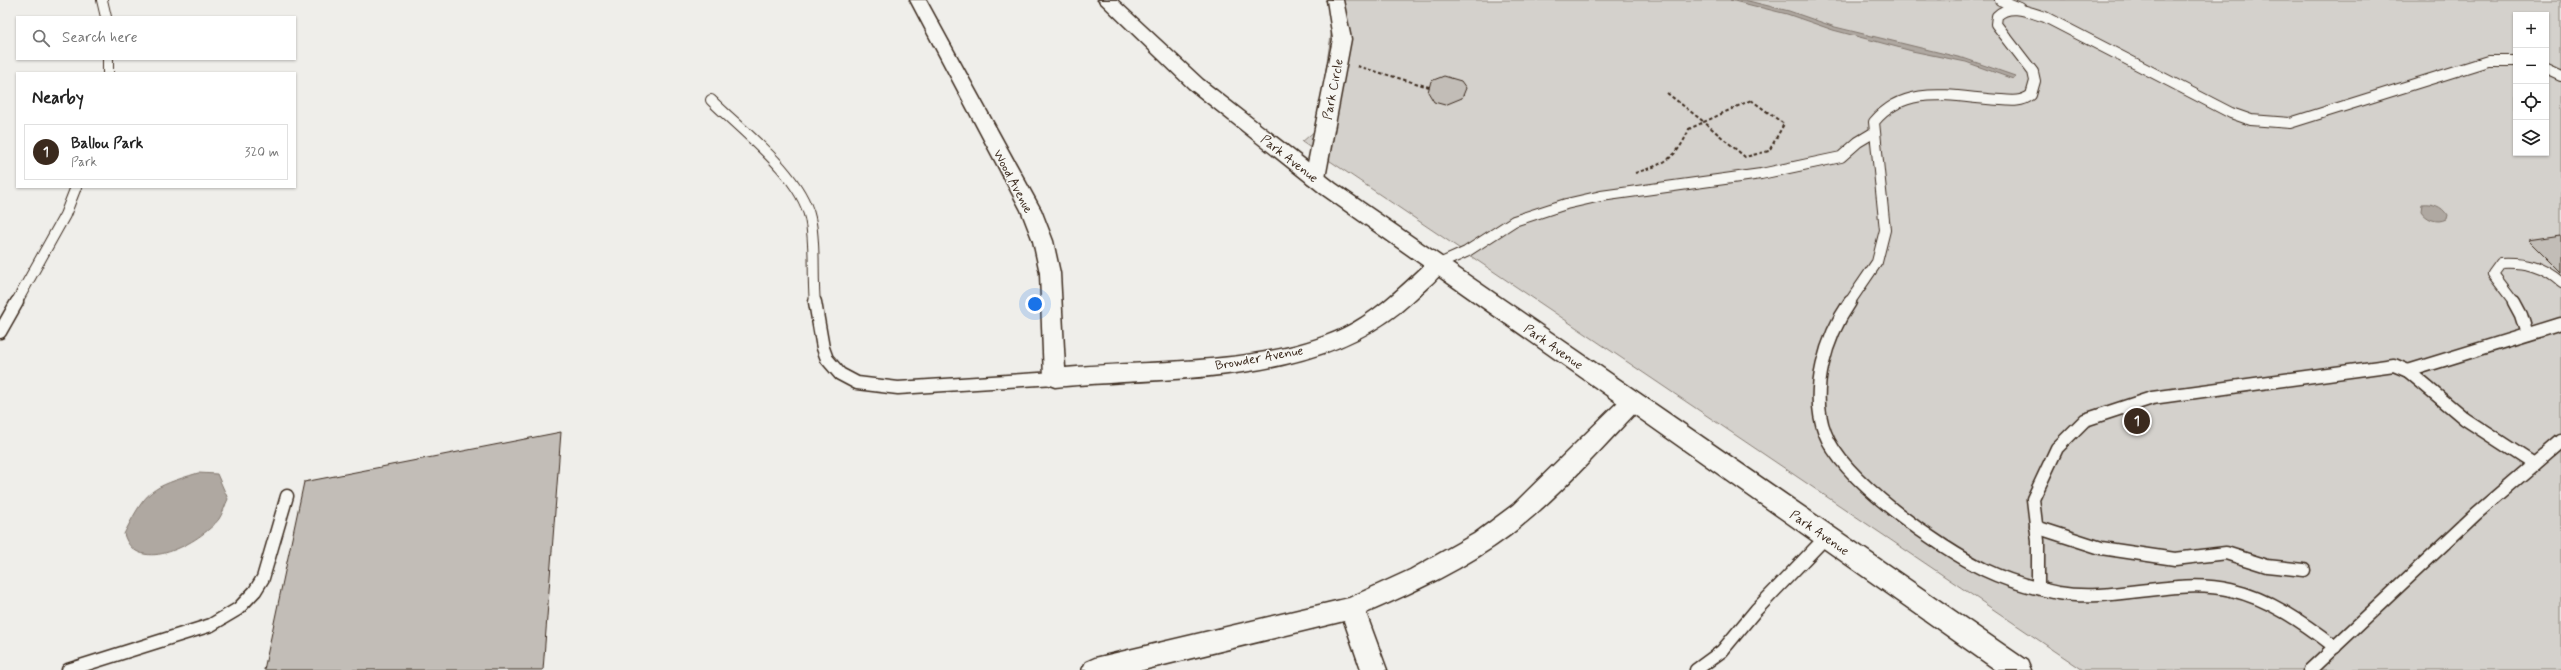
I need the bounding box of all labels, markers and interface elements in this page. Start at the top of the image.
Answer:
map controls [2513,12,2549,156]
button: + [2513,12,2549,48]
search box [16,16,296,60]
icon: search [30,27,52,49]
text: Search here [62,28,138,48]
button: − [2513,48,2549,84]
street label: Park Circle [1319,57,1348,121]
button: locate [2513,84,2549,120]
text: Nearby [32,87,84,109]
button: layers [2513,120,2549,156]
street label: Park Avenue [1257,131,1321,187]
text: Ballou Park [71,134,143,154]
text: 1 [43,144,49,161]
text: 320 m [245,144,279,161]
street label: Wood Avenue [989,147,1037,217]
text: Park [71,154,97,171]
your location [1025,294,1045,314]
street label: Park Avenue [1520,321,1586,374]
street label: Browder Avenue [1214,342,1305,375]
pin: 1 [2124,406,2150,436]
street label: Park Avenue [1786,507,1852,560]

